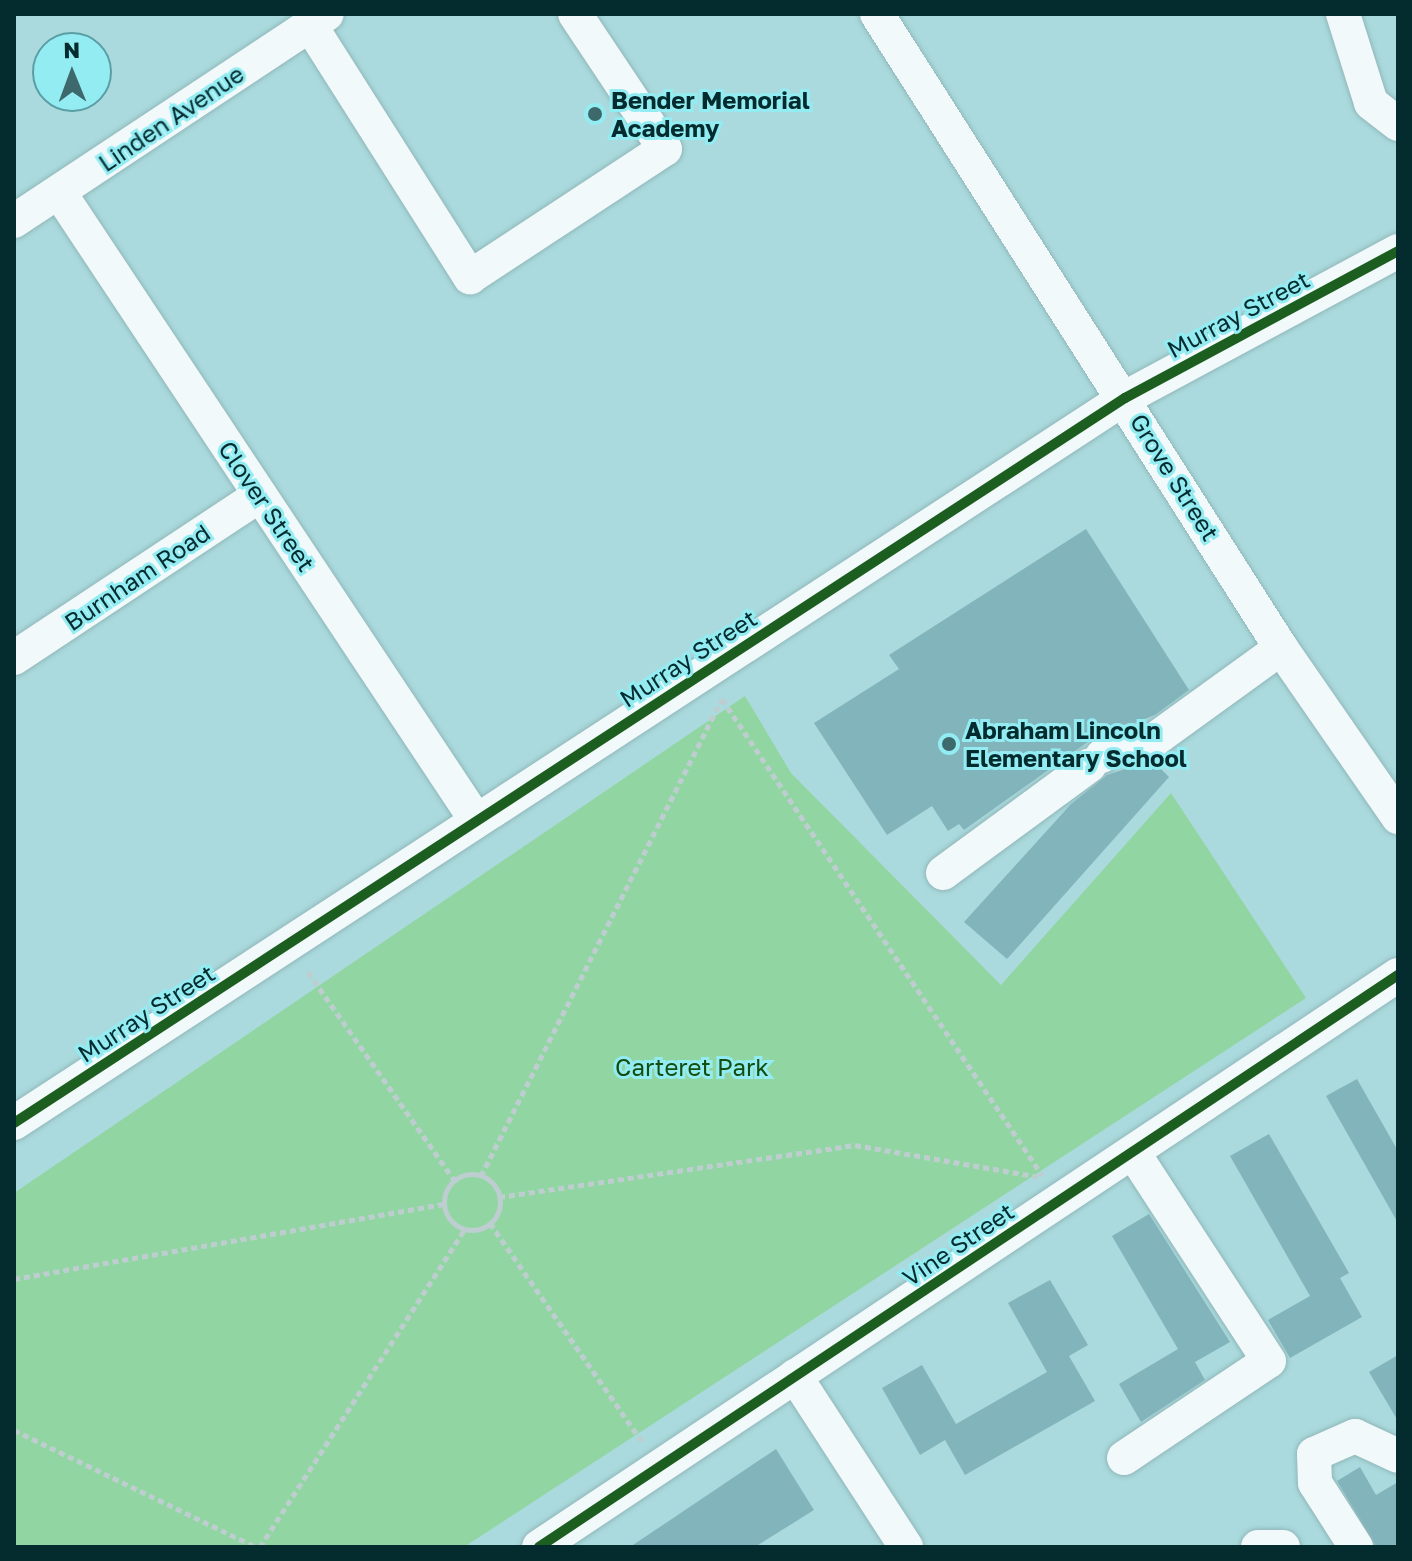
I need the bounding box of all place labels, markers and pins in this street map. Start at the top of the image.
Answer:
place label: Bender Memorial Academy [611,86,810,142]
marker: Bender Memorial Academy [586,105,604,123]
place label: Abraham Lincoln Elementary School [965,716,1187,772]
marker: Abraham Lincoln Elementary School [940,735,958,753]

